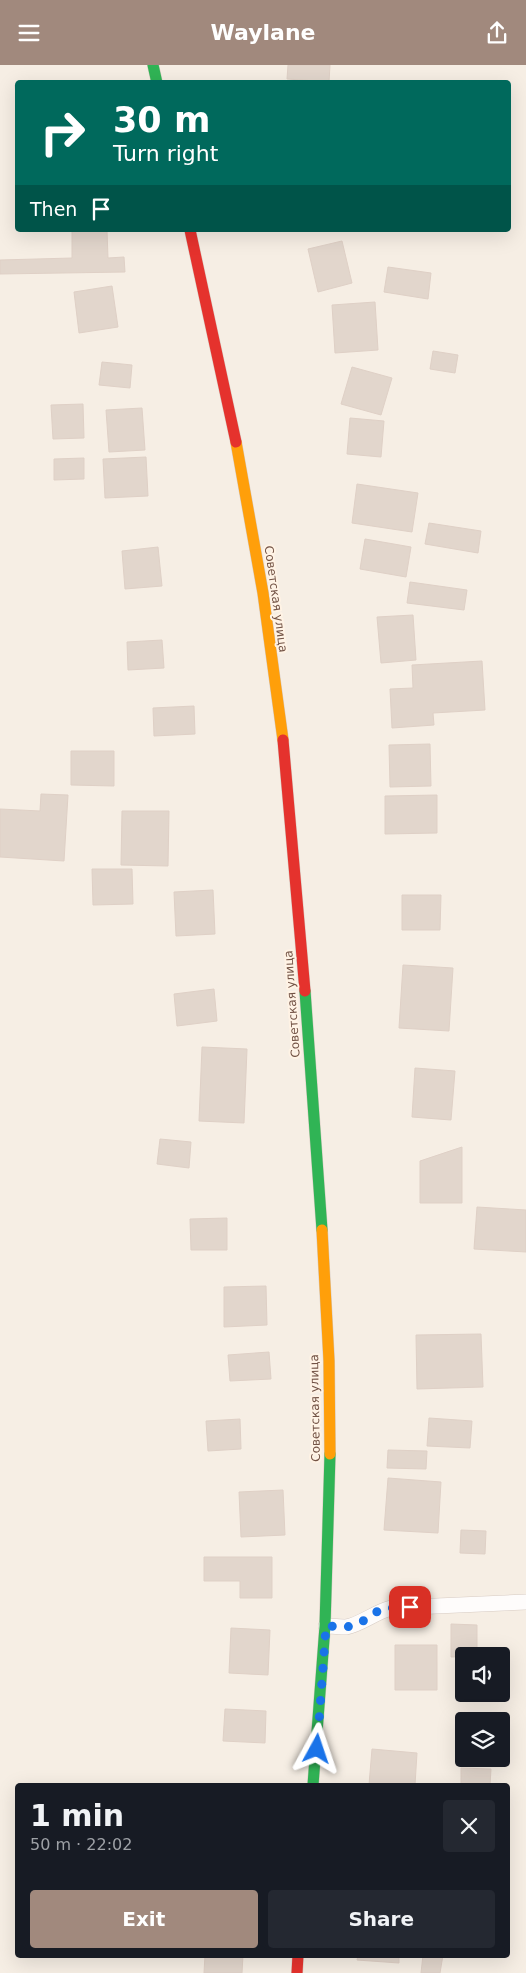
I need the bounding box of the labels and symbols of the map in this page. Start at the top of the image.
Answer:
street label: Советская улица [262,545,290,653]
street label: Советская улица [281,950,303,1058]
street label: Советская улица [307,1354,323,1462]
pin [389,1586,431,1628]
position arrow [290,1722,342,1774]

